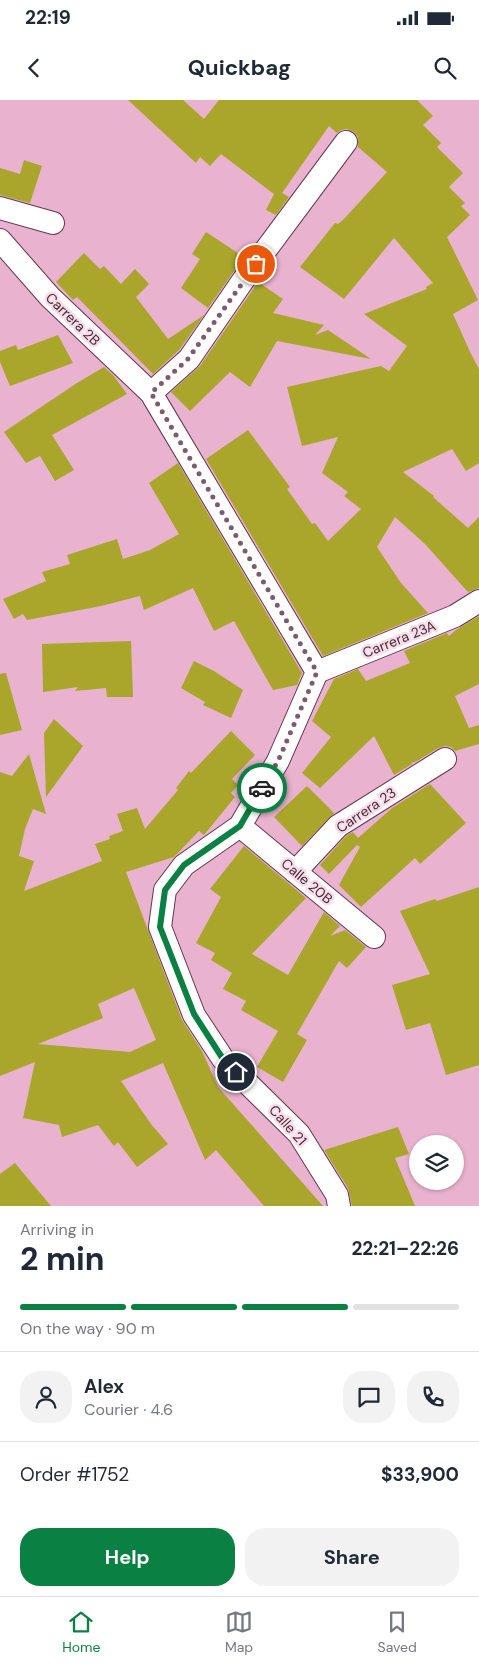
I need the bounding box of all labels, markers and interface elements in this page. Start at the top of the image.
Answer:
text: 22:19 [25,5,71,30]
text: Quickbag [188,53,291,82]
icon: back [20,54,48,82]
icon: search [431,54,459,82]
pin [235,243,277,285]
icon: bag [242,250,270,278]
street label: Carrera 2B [42,289,104,349]
street label: Carrera 23A [360,616,438,662]
courier [237,763,287,813]
icon: car [248,774,276,802]
street label: Carrera 23 [333,783,399,837]
street label: Calle 20B [278,854,336,908]
pin [215,1051,257,1093]
icon: home [222,1058,250,1086]
street label: Calle 21 [265,1101,311,1149]
map controls [409,1135,464,1190]
button: layers [409,1135,464,1190]
text: Arriving in [20,1219,94,1240]
text: 22:21–22:26 [351,1236,459,1261]
text: 2 min [20,1238,105,1280]
text: On the way · 90 m [20,1318,155,1339]
button: person [20,1371,72,1423]
button: chat [343,1371,395,1423]
button: phone [407,1371,459,1423]
text: Alex [84,1374,124,1399]
text: Courier · 4.6 [84,1399,173,1420]
text: Order #1752 [20,1462,129,1487]
text: $33,900 [381,1462,459,1487]
button: Help [20,1528,235,1586]
button: Share [245,1528,459,1586]
tab: Home [62,1608,100,1656]
tab: Map [225,1608,253,1656]
tab: Saved [378,1608,417,1656]

